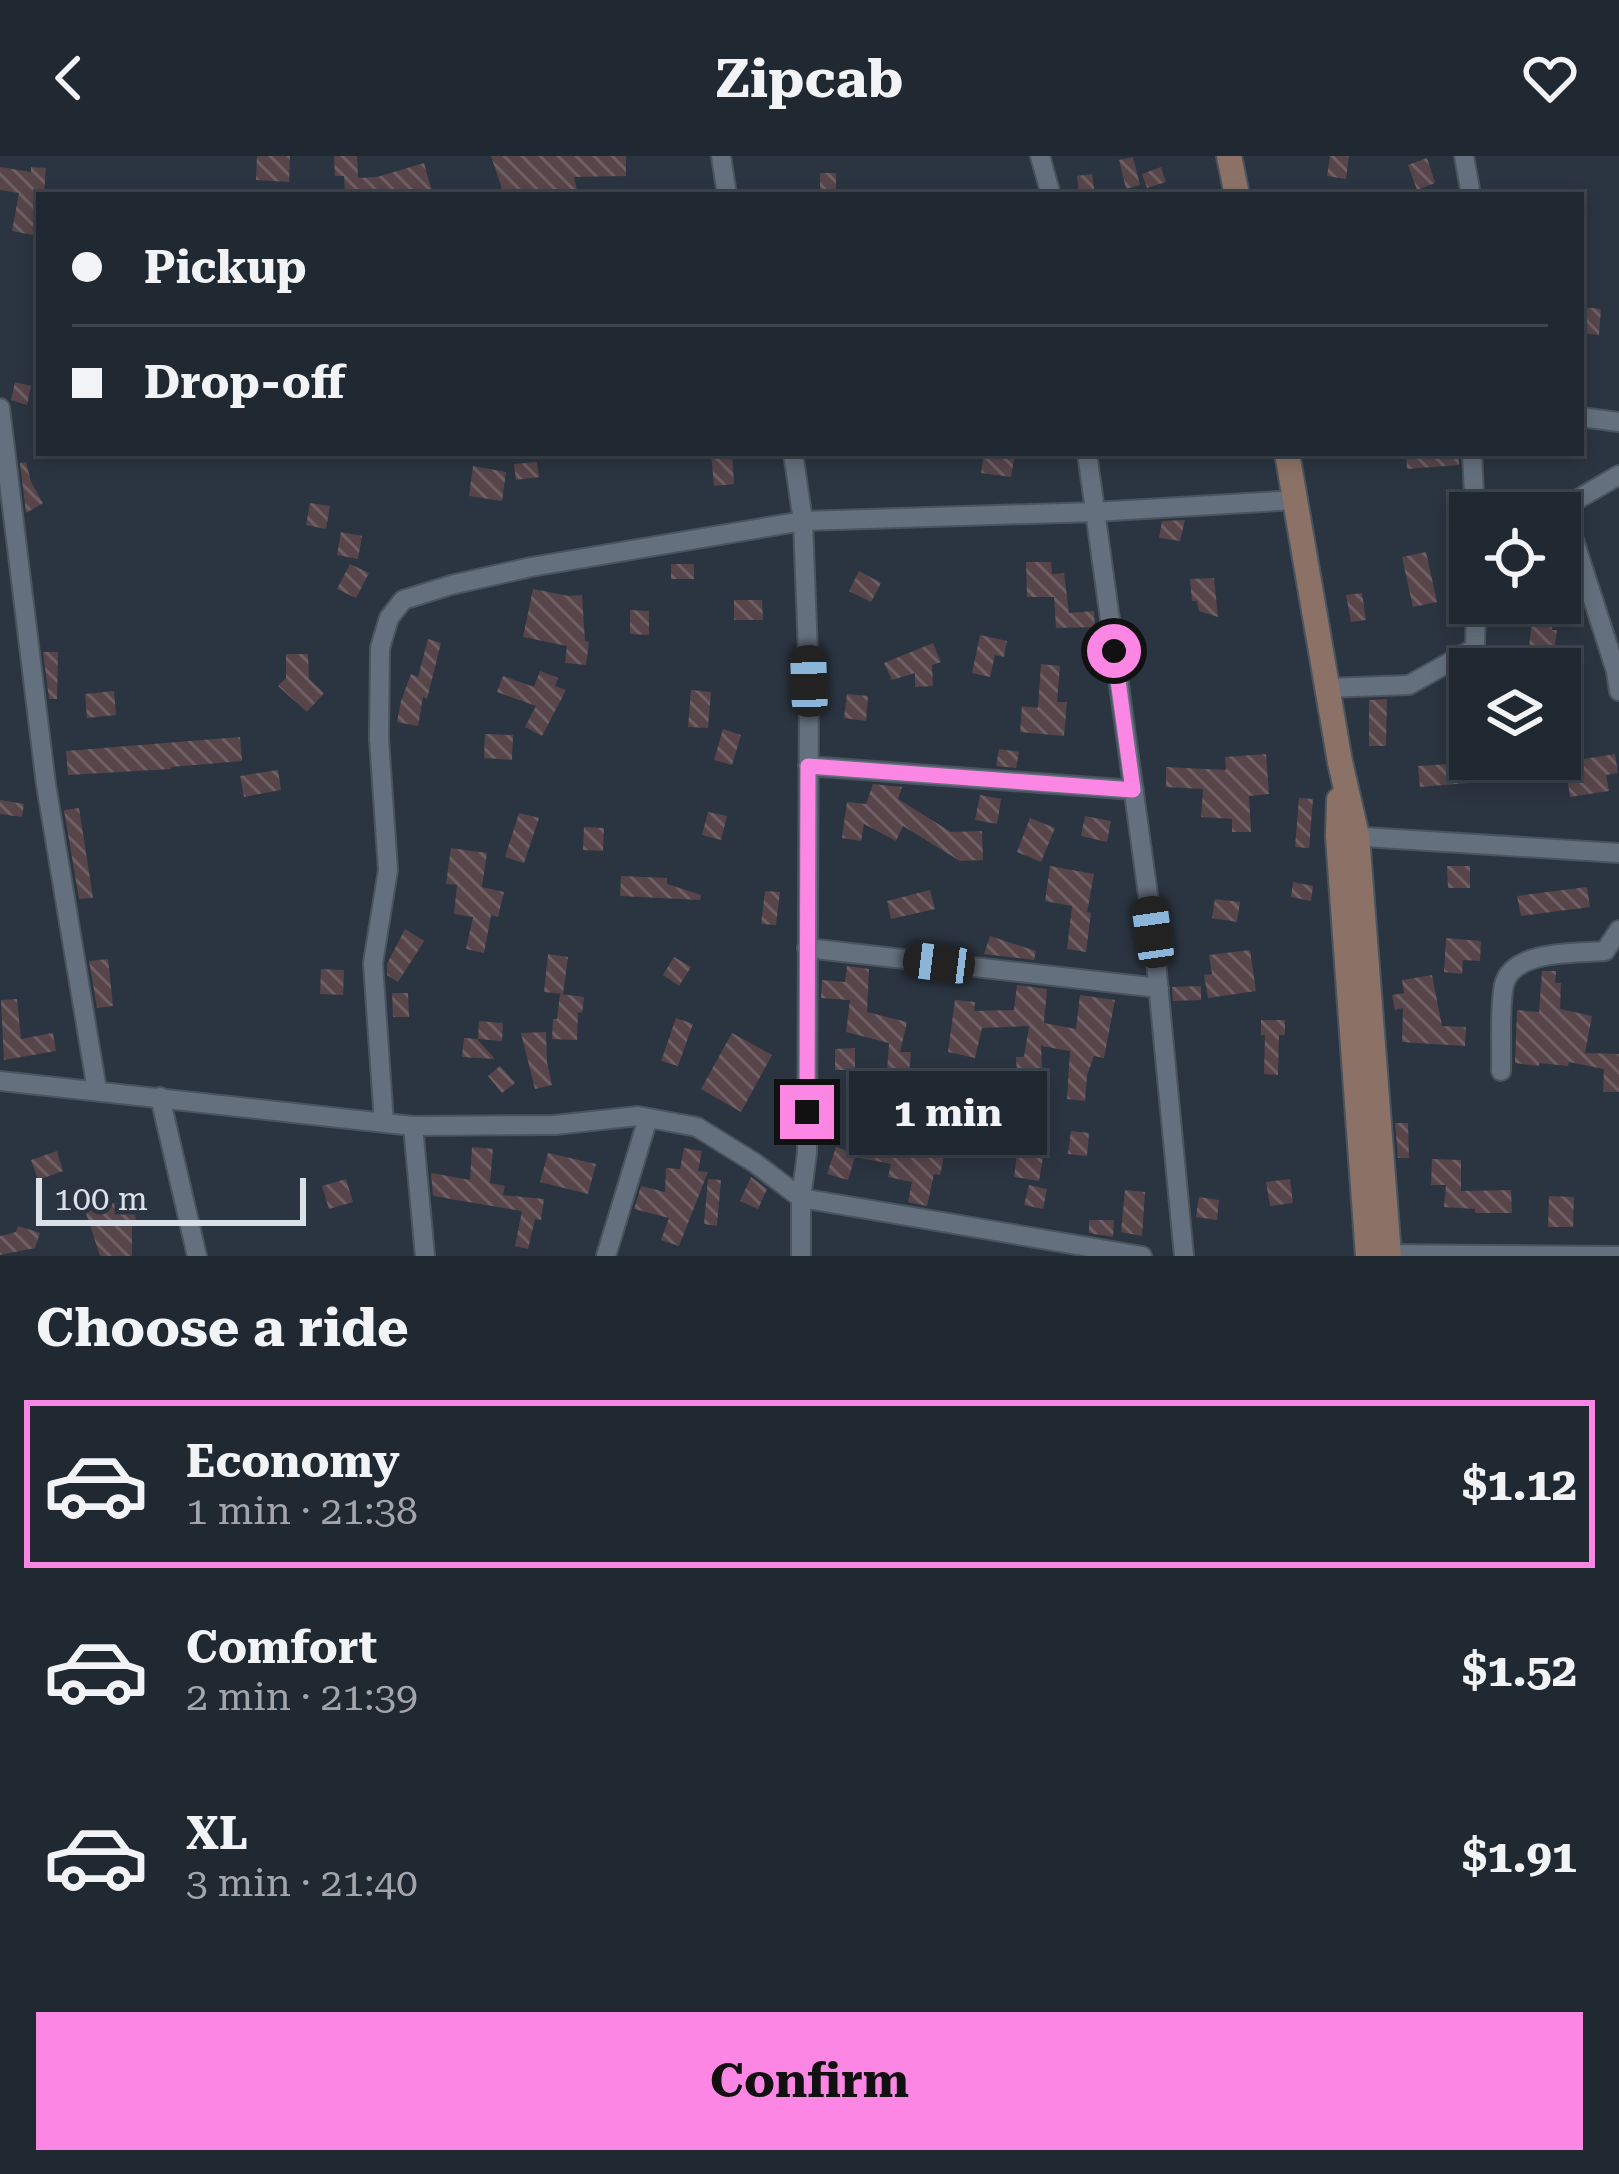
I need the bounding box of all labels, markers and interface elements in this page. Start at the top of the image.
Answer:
icon: back [36,45,102,111]
icon: heart [1517,45,1583,111]
text: Zipcab [715,47,904,110]
text: Pickup [144,241,307,294]
text: Drop-off [144,356,345,409]
map controls [1449,492,1581,780]
button: locate [1449,492,1581,624]
route start [1087,624,1141,678]
car [790,644,828,718]
button: layers [1449,648,1581,780]
car [1130,894,1176,970]
car [901,941,977,985]
callout: 1 min [849,1070,1047,1154]
route end [780,1085,834,1139]
text: 1 min [894,1090,1002,1136]
scale bar [36,1172,306,1225]
text: 100 m [54,1179,148,1218]
text: Choose a ride [36,1296,409,1359]
icon: car [42,1430,150,1538]
text: Economy [186,1435,400,1488]
text: $1.12 [1462,1458,1577,1511]
text: 1 min · 21:38 [186,1488,418,1534]
icon: car [42,1616,150,1724]
text: Comfort [186,1621,377,1674]
text: $1.52 [1462,1644,1577,1697]
text: 2 min · 21:39 [186,1674,418,1720]
icon: car [42,1802,150,1910]
text: XL [186,1807,248,1860]
text: $1.91 [1462,1830,1577,1883]
text: 3 min · 21:40 [186,1860,418,1906]
button: Confirm [36,2012,1583,2150]

